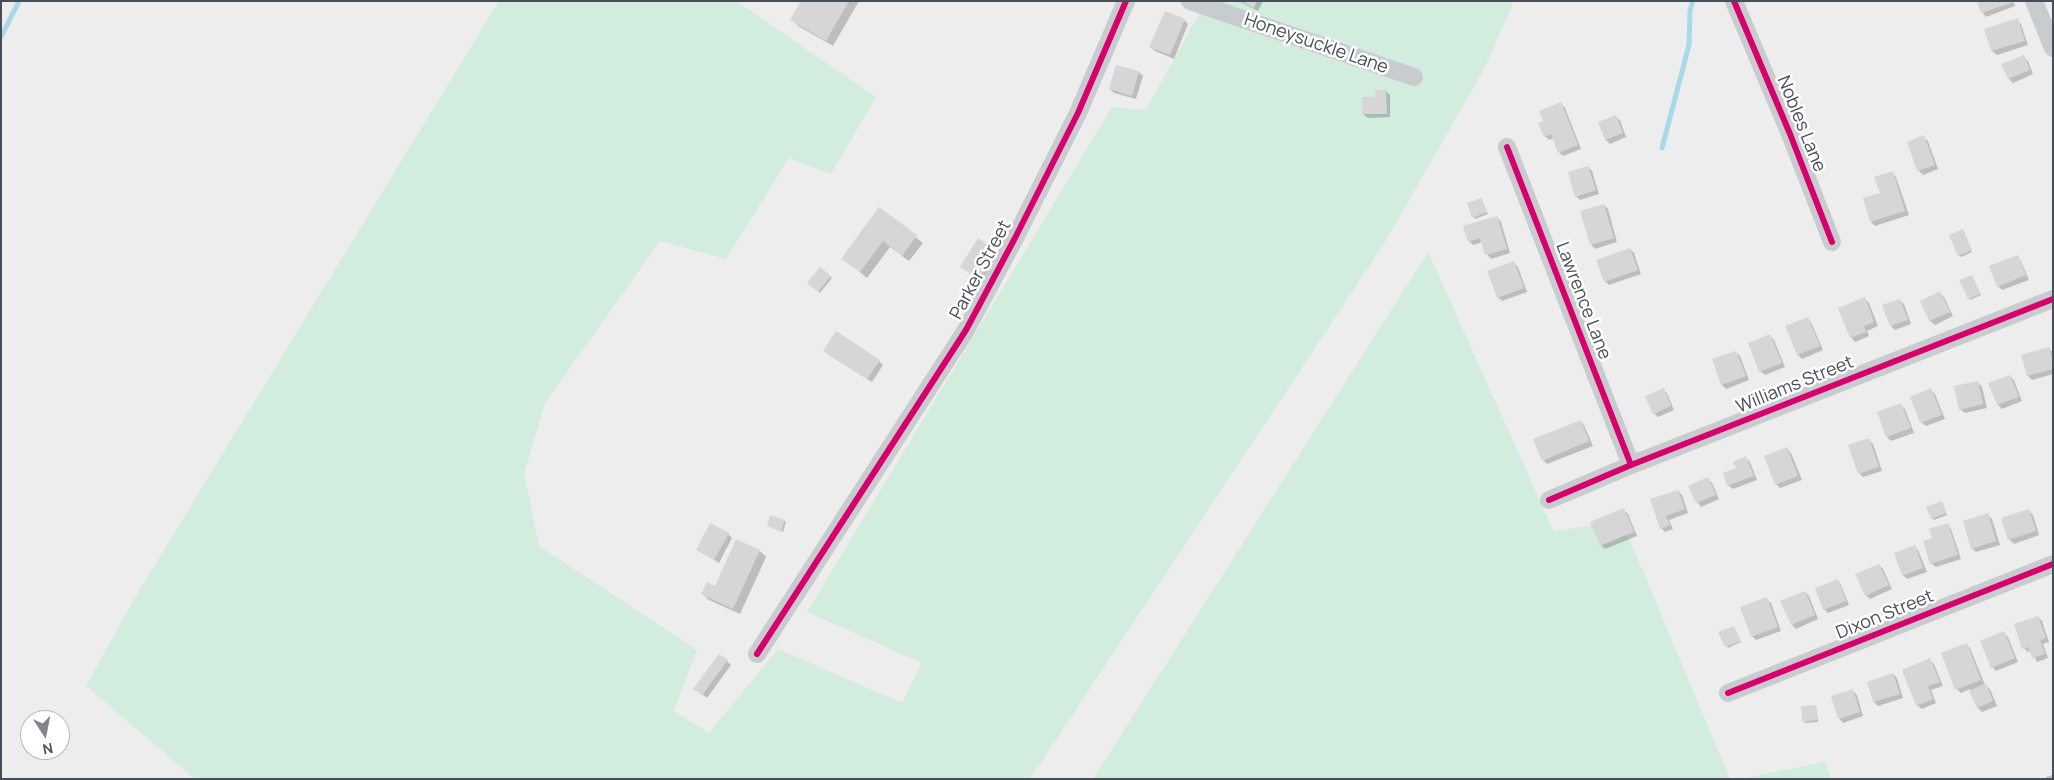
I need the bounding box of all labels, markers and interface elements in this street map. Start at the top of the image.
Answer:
street label: Honeysuckle Lane [1241,9,1391,79]
street label: Nobles Lane [1772,73,1830,175]
street label: Parker Street [946,217,1016,323]
street label: Lawrence Lane [1551,239,1615,363]
street label: Williams Street [1733,352,1857,418]
street label: Dixon Street [1833,586,1937,644]
north arrow [20,710,70,760]
text: N [41,739,55,760]

